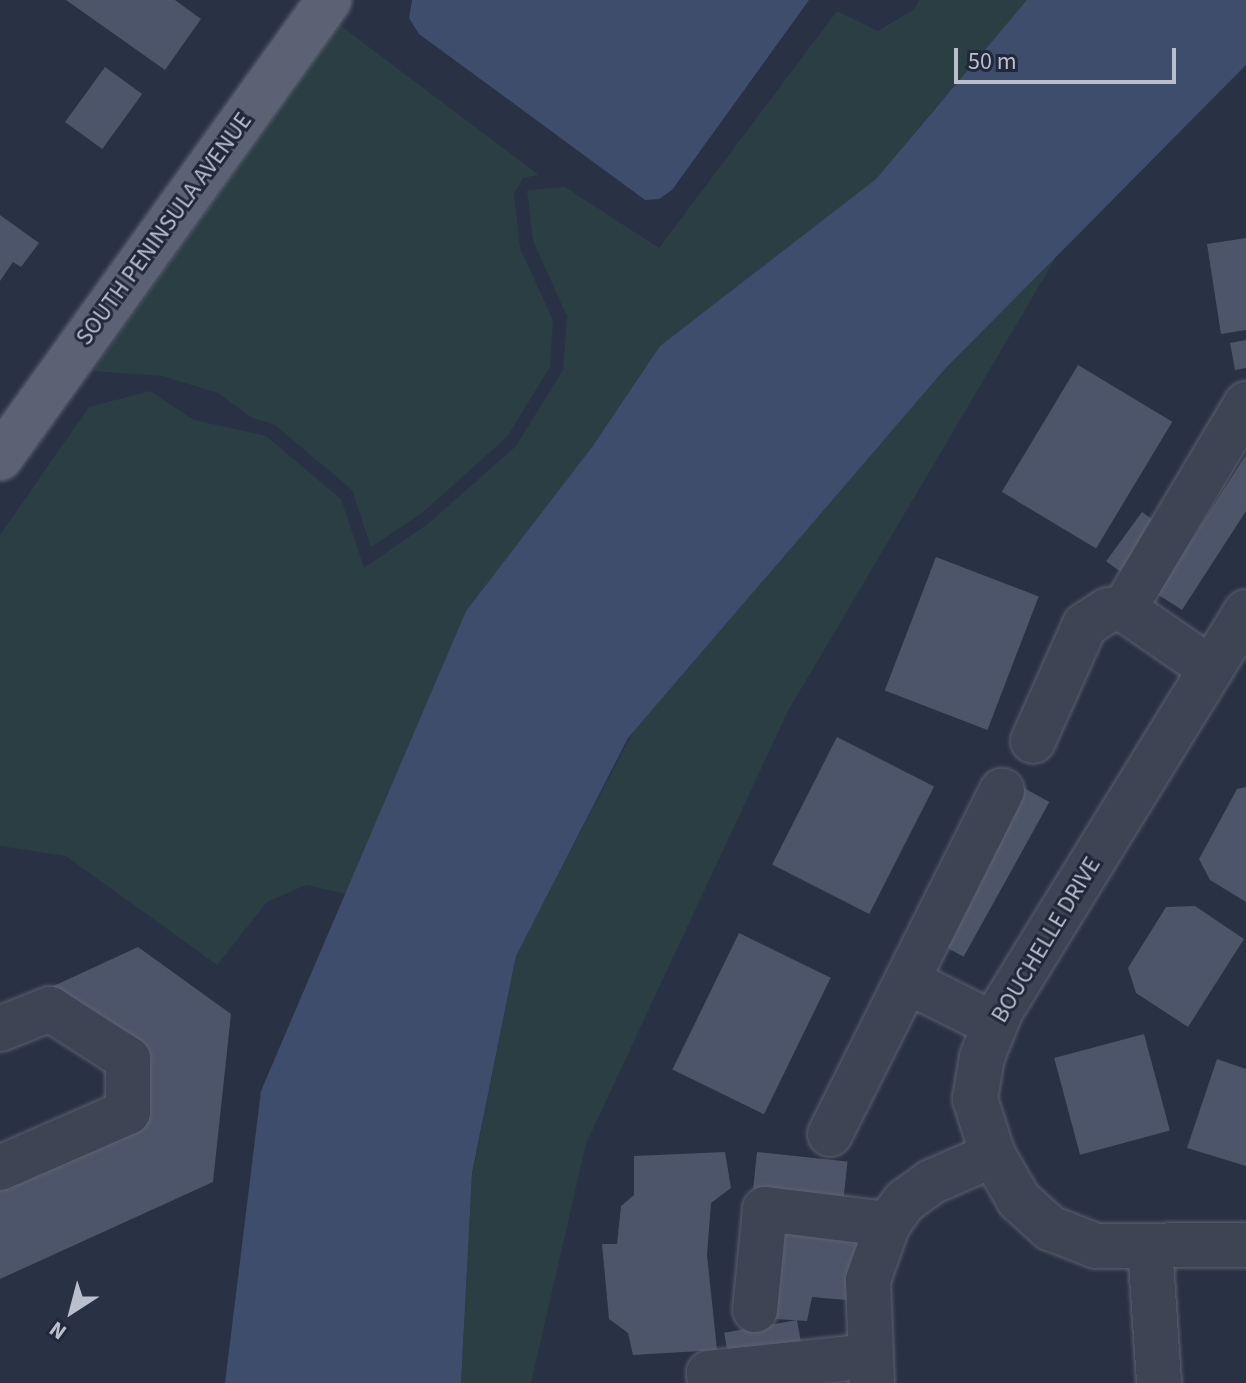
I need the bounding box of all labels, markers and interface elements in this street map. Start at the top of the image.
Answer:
scale bar [958,32,1180,82]
text: 50 m [968,44,1017,79]
street label: SOUTH PENINSULA AVENUE [70,107,258,351]
street label: BOUCHELLE DRIVE [985,852,1107,1028]
north arrow [32,1271,112,1351]
text: N [43,1313,73,1348]

